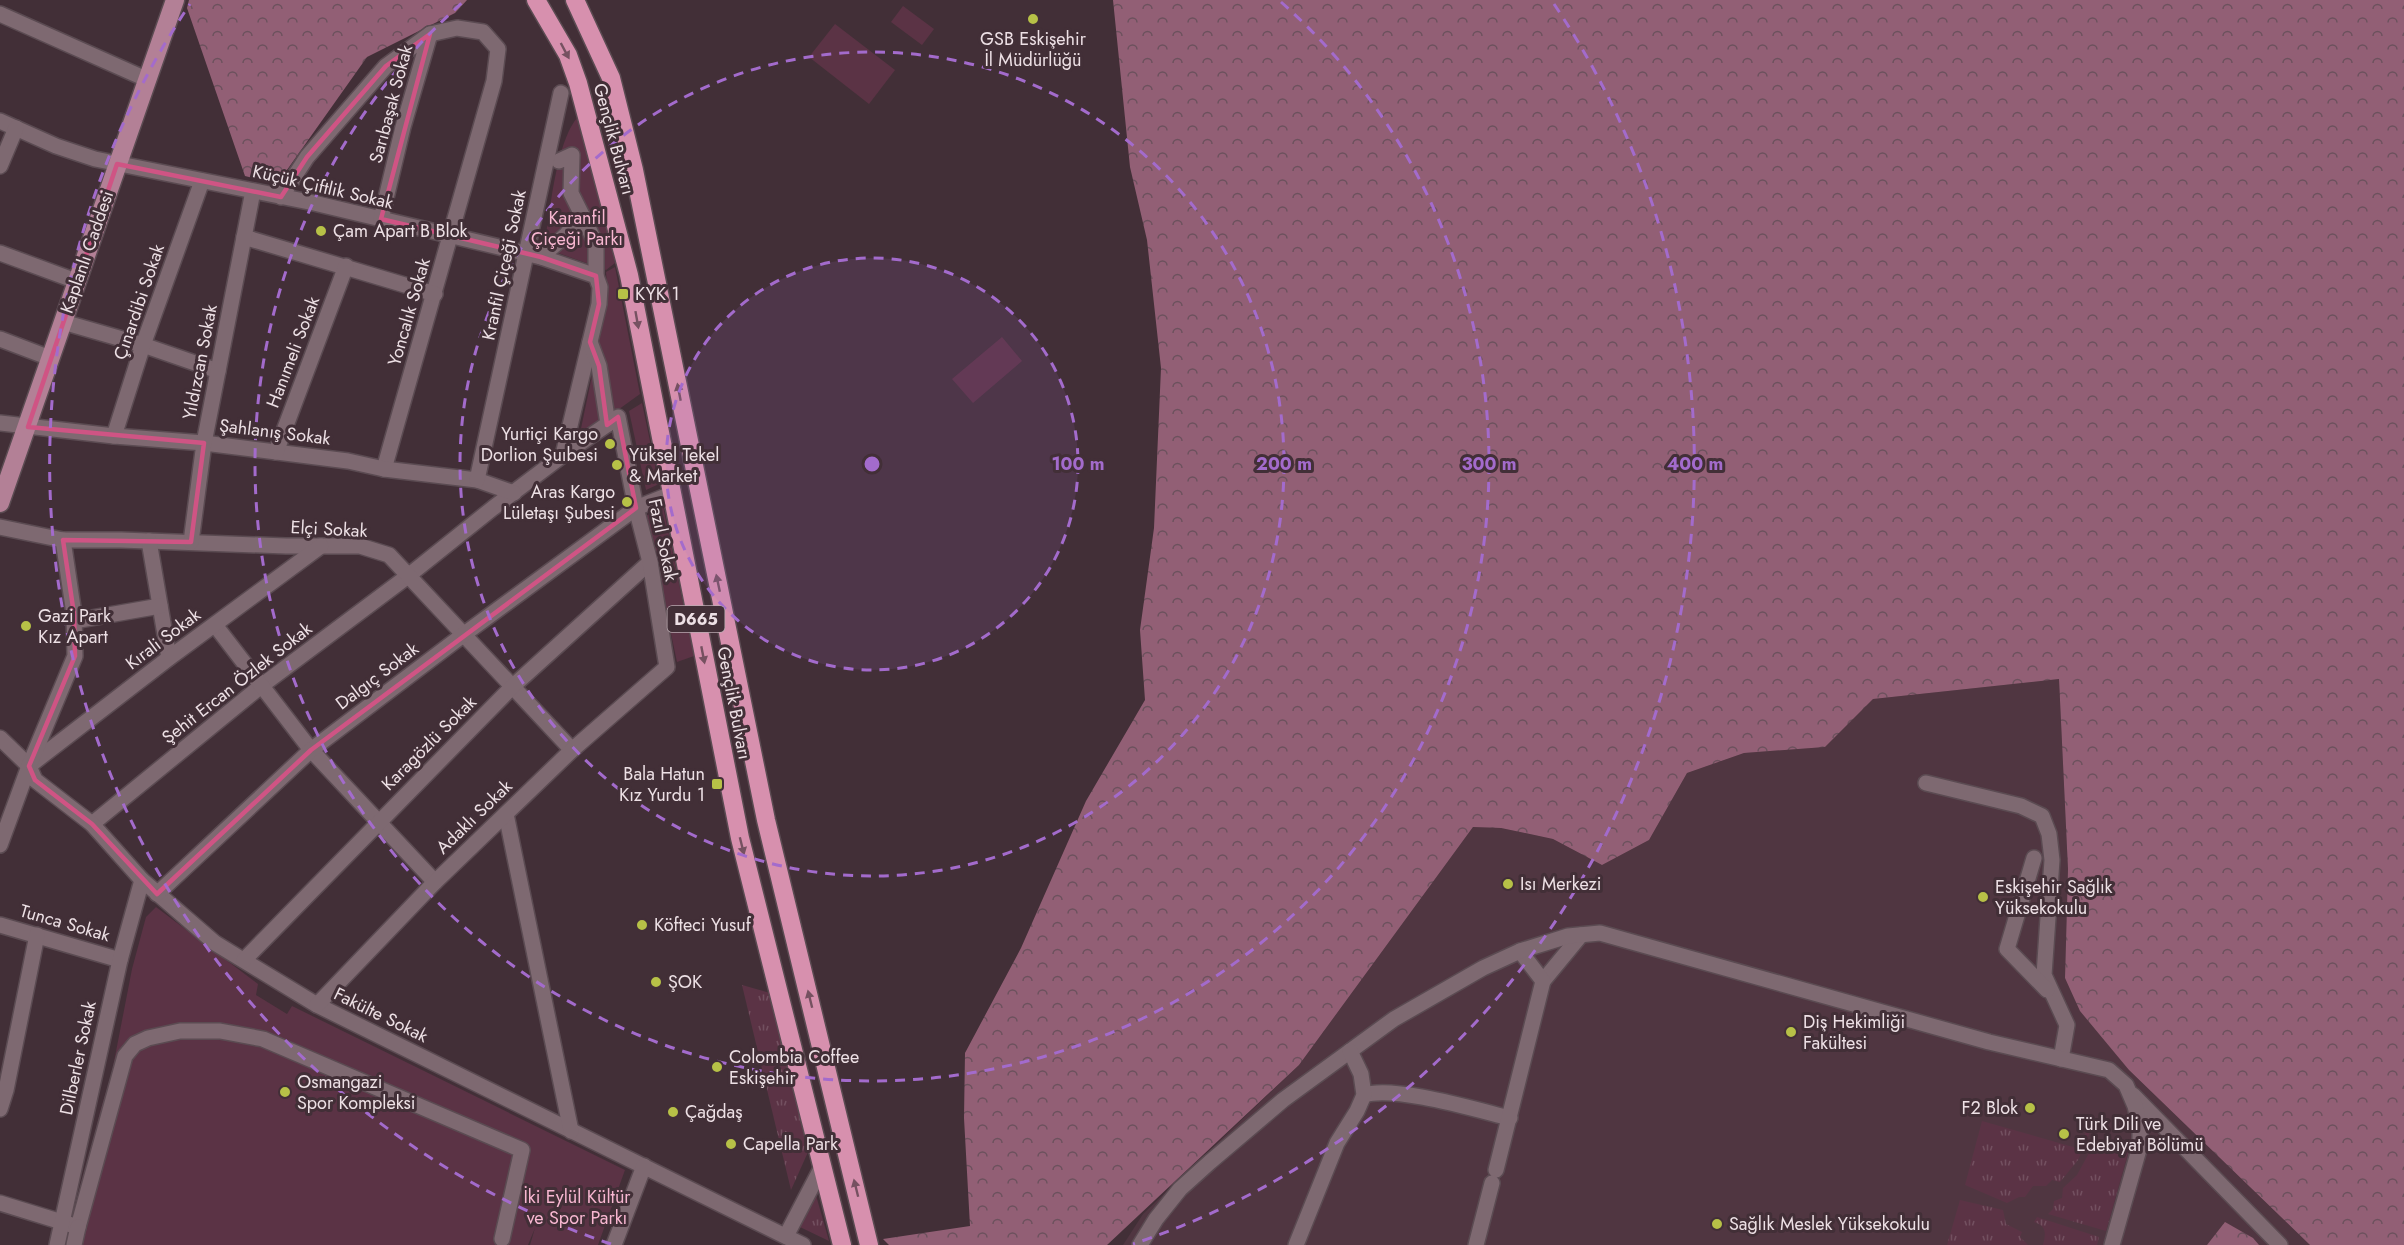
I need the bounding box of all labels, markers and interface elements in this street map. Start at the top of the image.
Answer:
marker: GSB Eskişehir İl Müdürlüğü [1026,12,1040,26]
place label: GSB Eskişehir İl Müdürlüğü [980,26,1087,73]
street label: Sarıbaşak Sokak [363,42,419,166]
one-way arrow [560,43,570,60]
street label: Gençlik Bulvarı [587,80,641,198]
street label: Küçük Çiftlik Sokak [250,158,396,216]
street label: Kaplanlı Caddesi [54,187,120,317]
street label: Kranfil Çiçeği Sokak [475,187,533,343]
park label: Karanfil Çiçeği Parkı [531,205,623,252]
place label: Çam Apart B Blok [333,218,468,244]
marker: Çam Apart B Blok [314,224,328,238]
street label: Çınardibi Sokak [107,241,171,363]
street label: Yoncalık Sokak [381,255,437,369]
place label: KYK 1 [635,281,679,307]
marker: KYK 1 [616,287,630,301]
street label: Hanımeli Sokak [260,292,326,411]
street label: Yıldızcan Sokak [176,302,224,422]
one-way arrow [633,310,642,329]
one-way arrow [674,382,683,401]
street label: Şahlanış Sokak [218,412,332,452]
place label: Yurtiçi Kargo Dorlion Şuıbesi [481,421,598,468]
marker: Yurtiçi Kargo Dorlion Şuıbesi [603,437,617,451]
place label: Yüksel Tekel & Market [629,442,719,489]
text: 100 m [1051,451,1105,477]
text: 200 m [1256,451,1312,477]
text: 300 m [1461,451,1517,477]
text: 400 m [1667,451,1723,477]
centre of rings [862,454,882,474]
marker: Yüksel Tekel & Market [610,458,624,472]
place label: Aras Kargo Lületaşı Şubesi [503,479,615,526]
marker: Aras Kargo Lületaşı Şubesi [620,495,634,509]
street label: Fazıl Sokak [642,496,684,584]
street label: Elçi Sokak [290,514,368,544]
one-way arrow [712,574,722,592]
street label: Kırali Sokak [120,602,206,676]
place label: Gazi Park Kız Apart [38,603,111,650]
road number: D665 [668,606,724,632]
street label: Şehit Ercan Özlek Sokak [156,616,318,750]
marker: Gazi Park Kız Apart [19,619,33,633]
street label: Dalgıç Sokak [330,636,424,716]
street label: Gençlik Bulvarı [710,644,758,762]
one-way arrow [699,646,708,665]
street label: Karagözlü Sokak [376,690,482,796]
place label: Bala Hatun Kız Yurdu 1 [619,761,705,808]
street label: Adaklı Sokak [430,774,518,860]
marker: Bala Hatun Kız Yurdu 1 [710,777,724,791]
one-way arrow [738,838,747,856]
place label: Isı Merkezi [1520,871,1601,897]
place label: Eskişehir Sağlık Yüksekokulu [1995,874,2113,921]
marker: Isı Merkezi [1501,877,1515,891]
marker: Eskişehir Sağlık Yüksekokulu [1976,890,1990,904]
street label: Tunca Sokak [17,898,113,948]
place label: Köfteci Yusuf [654,912,752,938]
marker: Köfteci Yusuf [635,918,649,932]
place label: ŞOK [668,969,703,995]
marker: ŞOK [649,975,663,989]
street label: Fakülte Sokak [330,981,433,1049]
one-way arrow [804,989,814,1008]
street label: Dilberler Sokak [53,999,103,1117]
place label: Diş Hekimliği Fakültesi [1803,1009,1905,1056]
marker: Diş Hekimliği Fakültesi [1784,1025,1798,1039]
place label: Colombia Coffee Eskişehir [729,1044,859,1091]
marker: Colombia Coffee Eskişehir [710,1060,724,1074]
place label: Osmangazi Spor Kompleksi [297,1069,416,1116]
marker: Osmangazi Spor Kompleksi [278,1085,292,1099]
place label: F2 Blok [1961,1095,2018,1121]
place label: Çağdaş [685,1099,742,1125]
marker: F2 Blok [2023,1101,2037,1115]
marker: Çağdaş [666,1105,680,1119]
place label: Türk Dili ve Edebiyat Bölümü [2076,1111,2204,1158]
marker: Türk Dili ve Edebiyat Bölümü [2057,1127,2071,1141]
place label: Capella Park [743,1131,838,1157]
marker: Capella Park [724,1137,738,1151]
one-way arrow [850,1179,860,1197]
park label: İki Eylül Kültür ve Spor Parkı [523,1184,631,1231]
place label: Sağlık Meslek Yüksekokulu [1729,1211,1930,1237]
marker: Sağlık Meslek Yüksekokulu [1710,1217,1724,1231]

